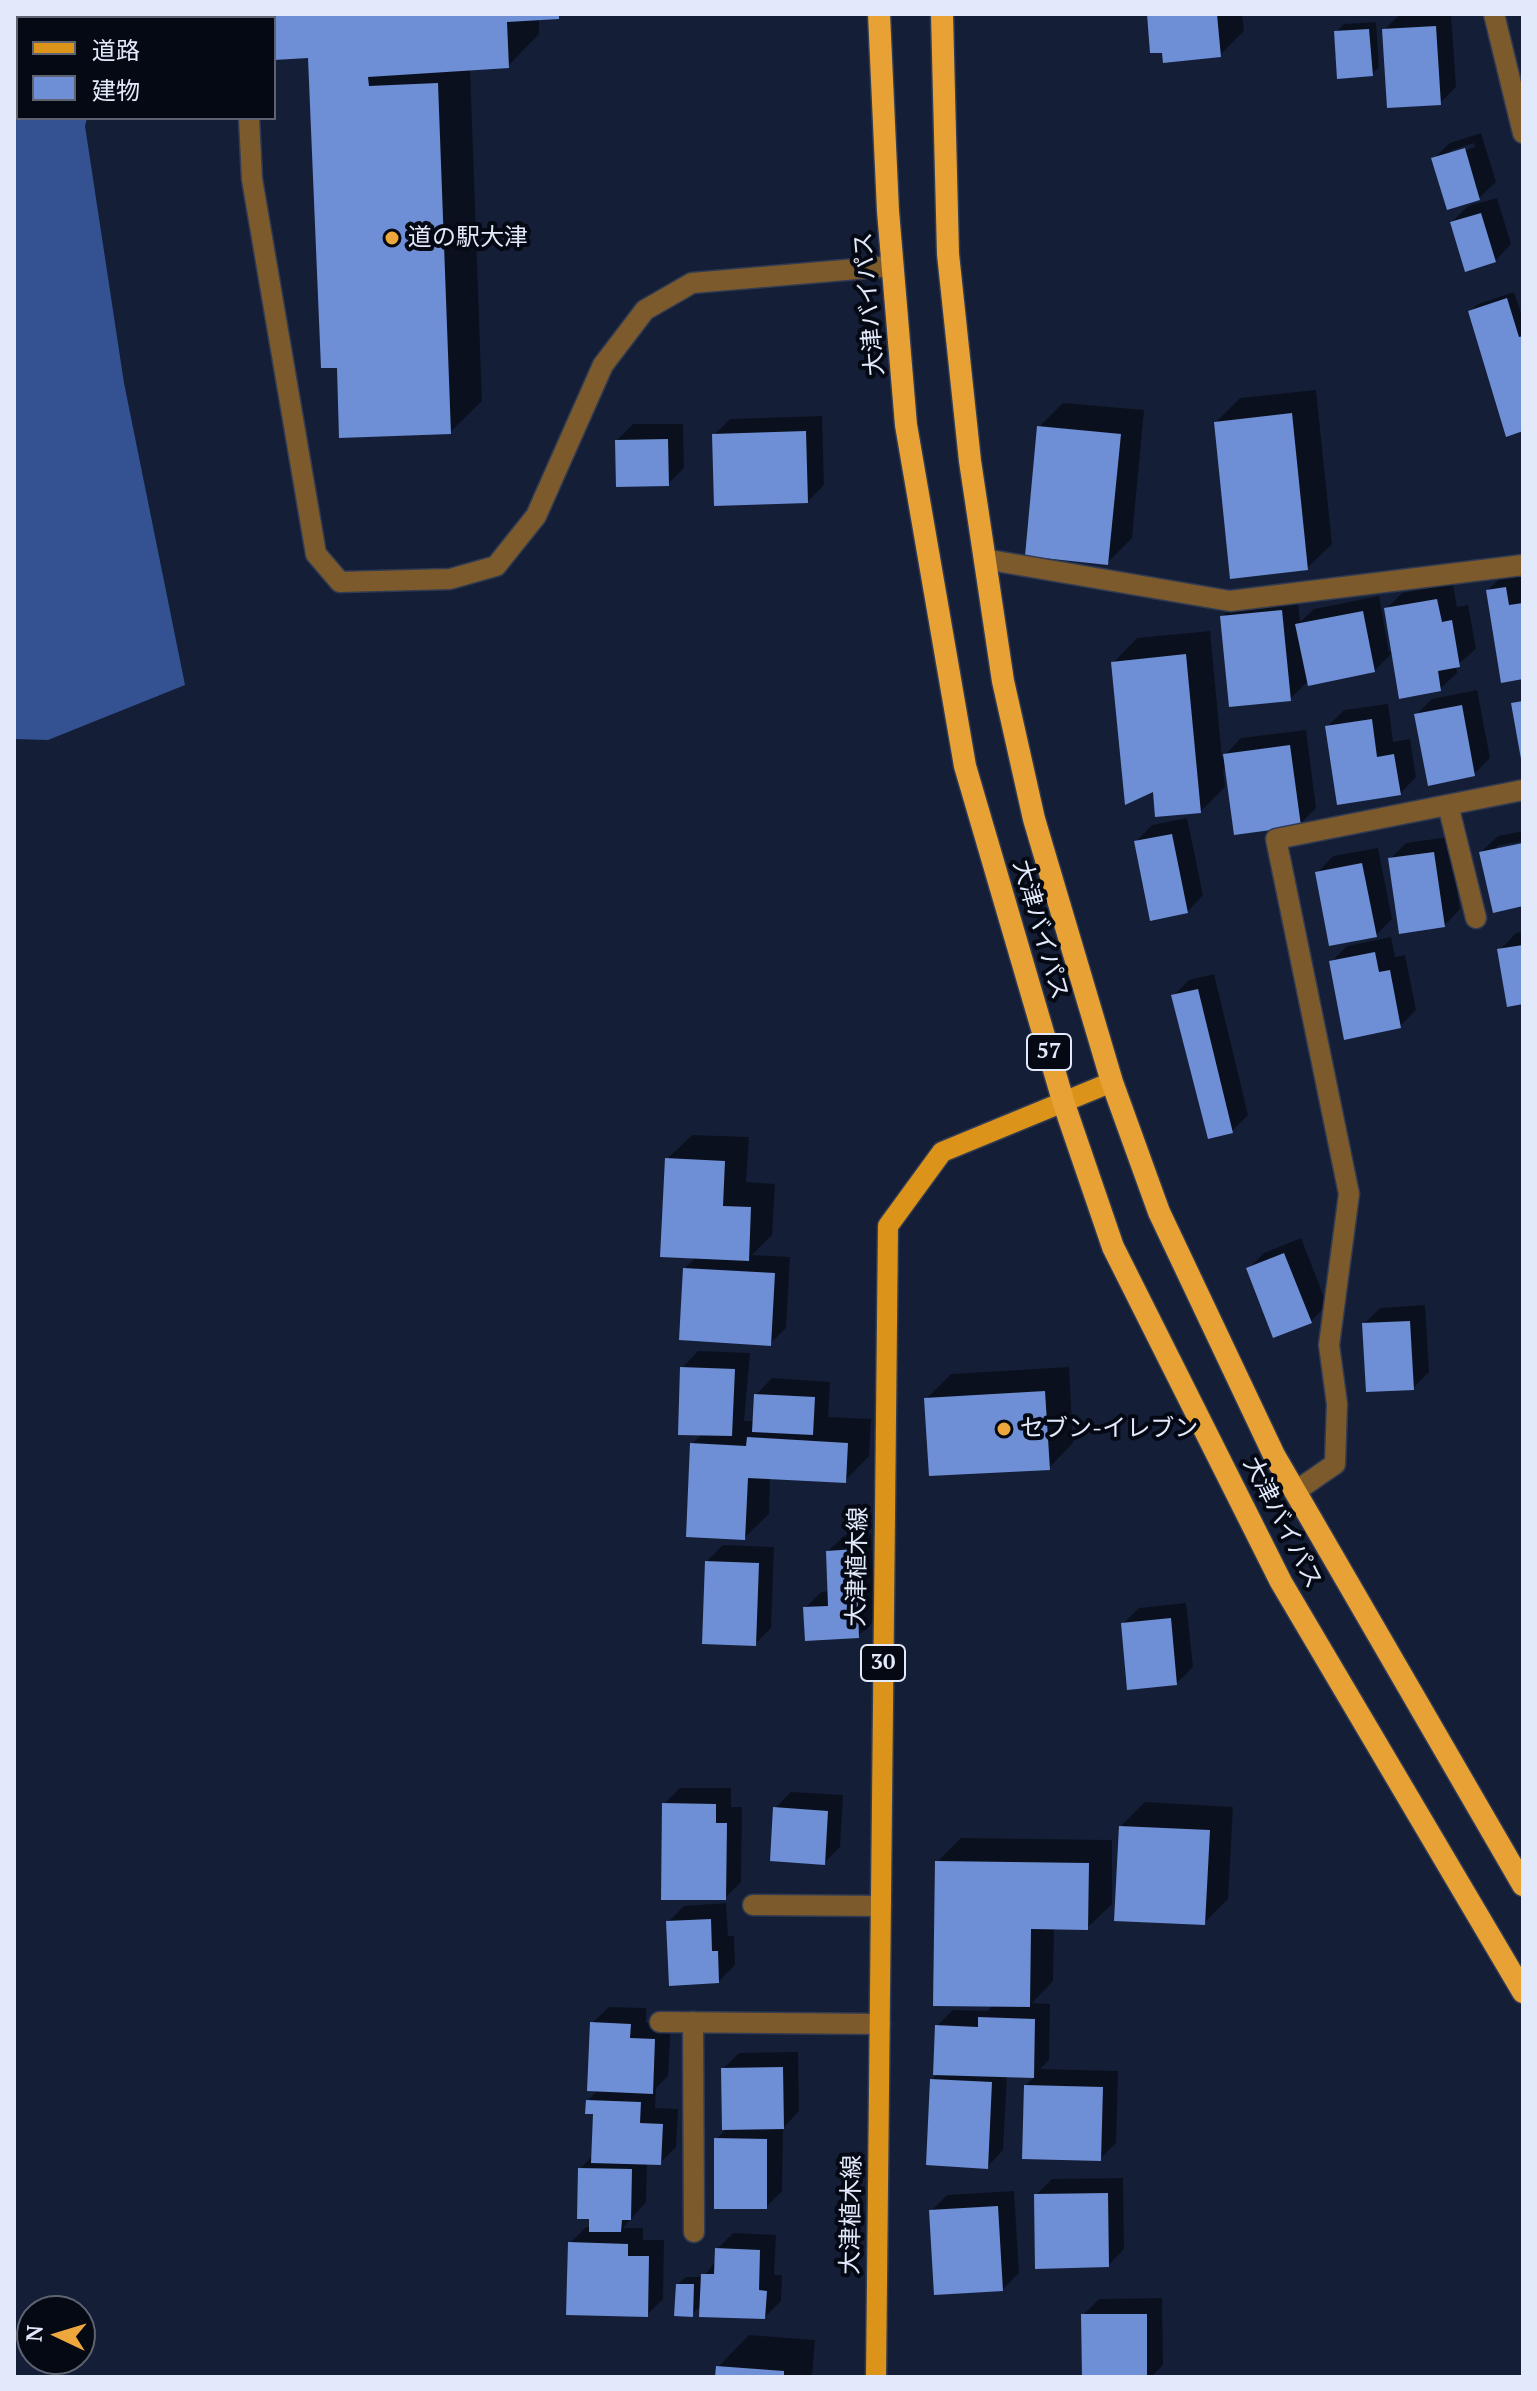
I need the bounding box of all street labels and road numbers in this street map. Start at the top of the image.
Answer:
street label: 大津バイパス [849,231,891,377]
street label: 大津バイパス [1006,857,1074,1003]
road number: 57 [1027,1034,1071,1070]
street label: 大津バイパス [1236,1452,1328,1594]
street label: 大津植木線 [843,1507,873,1627]
road number: 30 [861,1645,905,1681]
street label: 大津植木線 [837,2155,867,2275]

